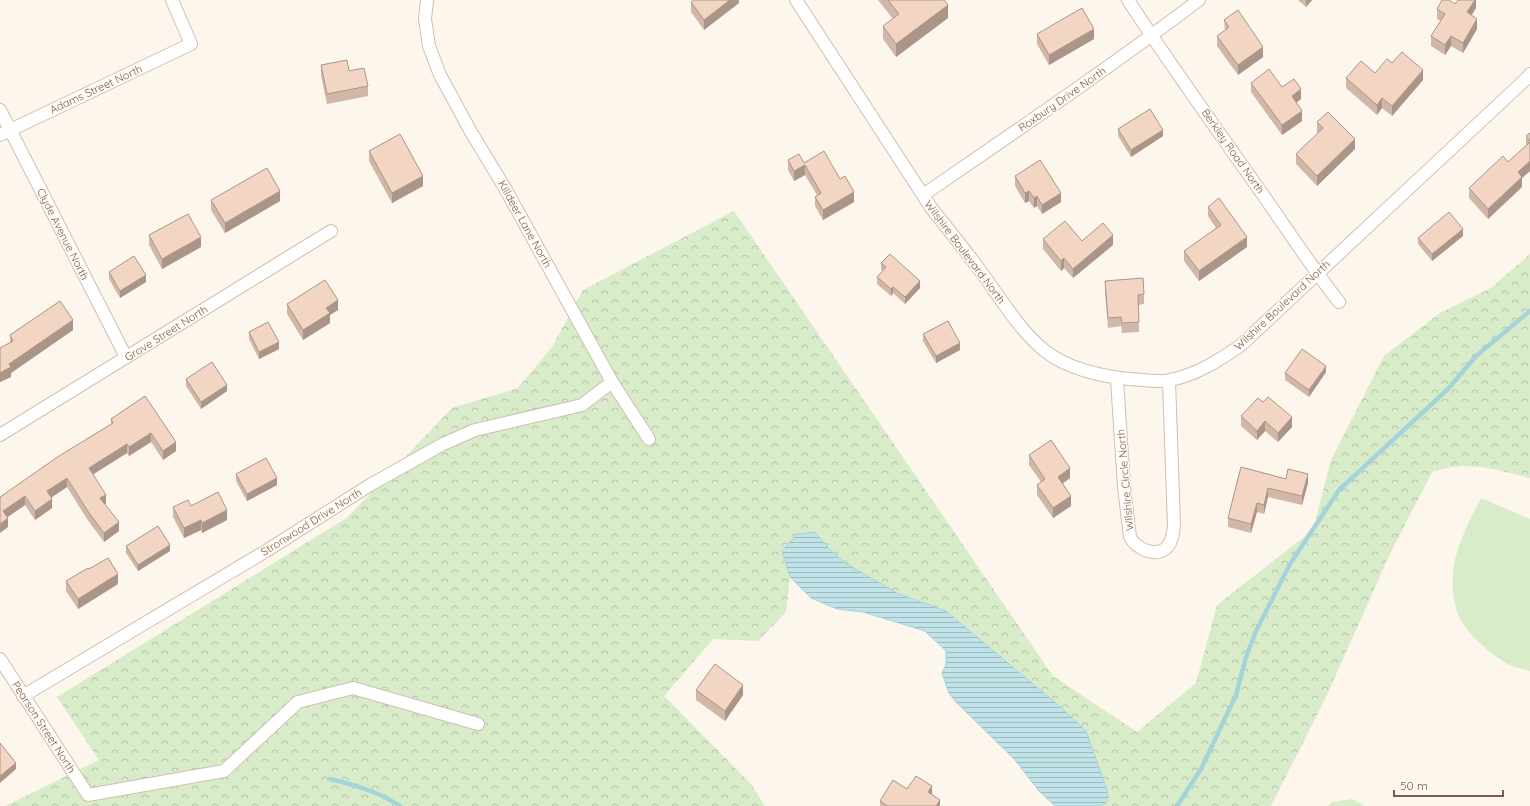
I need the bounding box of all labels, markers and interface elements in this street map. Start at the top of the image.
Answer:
street label: Adams Street North [47,61,145,117]
street label: Roxbury Drive North [1015,63,1109,135]
street label: Berkley Road North [1198,106,1268,196]
street label: Killdeer Lane North [495,178,555,270]
street label: Clyde Avenue North [34,186,92,282]
street label: Wilshire Boulevard North [921,197,1009,307]
street label: Wilshire Boulevard North [1231,257,1333,353]
street label: Grove Street North [122,302,210,364]
street label: Wilshire Circle North [1114,428,1136,532]
street label: Stronwood Drive North [258,485,364,559]
street label: Pearson Street North [9,678,79,776]
scale bar [1394,772,1503,798]
text: 50 m [1400,778,1428,793]

